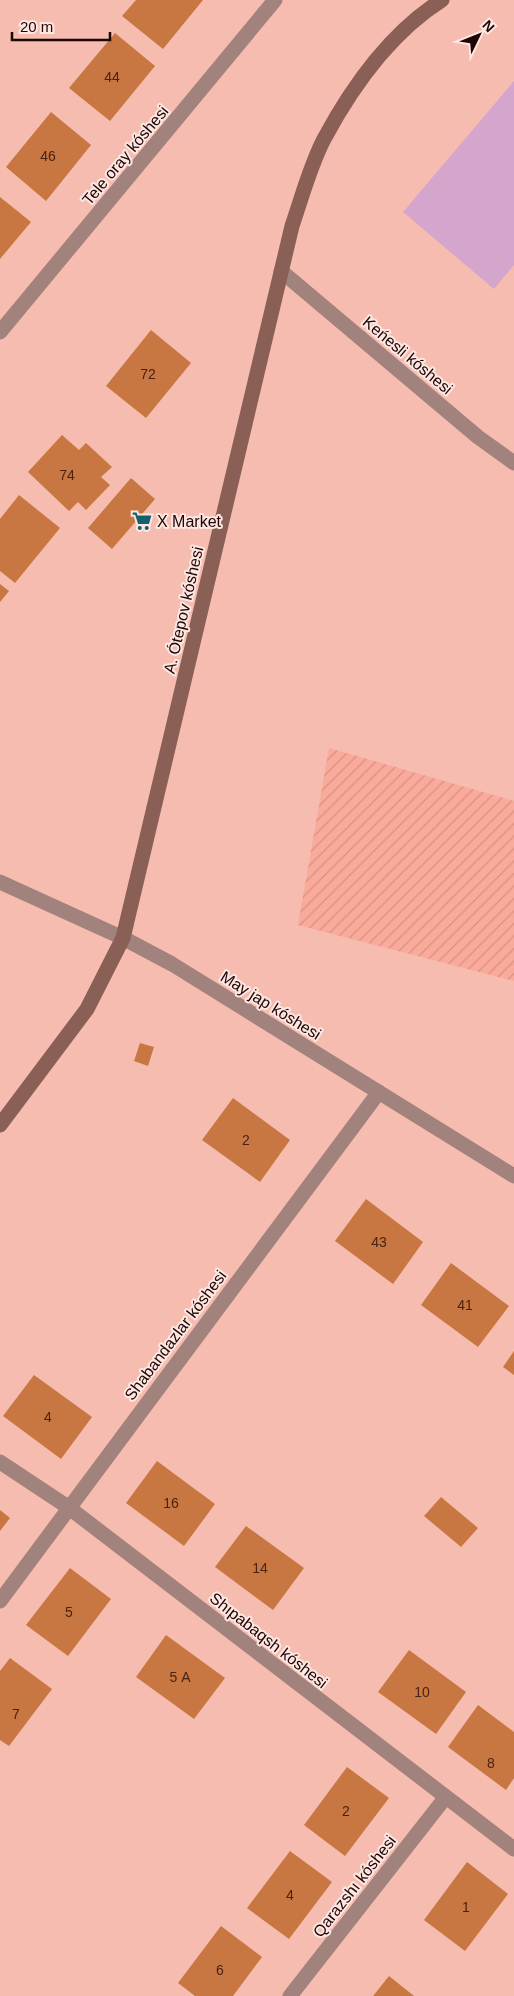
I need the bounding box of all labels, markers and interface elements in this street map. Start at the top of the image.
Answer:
scale bar [12,10,110,42]
north arrow [454,10,504,60]
text: N [479,17,498,35]
text: 20 m [20,18,53,35]
house number: 44 [104,69,120,85]
street label: Tele oray kóshesi [79,103,172,208]
house number: 46 [40,148,56,164]
street label: Keńesli kóshesi [360,313,456,398]
house number: 72 [140,366,156,382]
house number: 74 [59,467,75,483]
supermarket icon: X Market [131,510,153,532]
place label: X Market [157,513,222,530]
street label: A. Ótepov kóshesi [160,545,206,675]
street label: May jap kóshesi [218,968,324,1043]
house number: 2 [242,1132,250,1148]
house number: 43 [371,1234,387,1250]
street label: Shabandazlar kóshesi [121,1267,230,1403]
house number: 41 [457,1297,473,1313]
house number: 4 [44,1409,52,1425]
house number: 16 [163,1495,179,1511]
house number: 14 [252,1560,268,1576]
street label: Shıpabaqsh kóshesi [207,1589,331,1691]
house number: 5 [65,1604,73,1620]
house number: 5 А [169,1669,191,1685]
house number: 10 [414,1684,430,1700]
house number: 7 [12,1706,20,1722]
house number: 8 [487,1755,495,1771]
house number: 2 [342,1803,350,1819]
street label: Qarazshı kóshesi [310,1832,399,1940]
house number: 4 [286,1887,294,1903]
house number: 1 [462,1899,470,1915]
house number: 6 [216,1962,224,1978]

